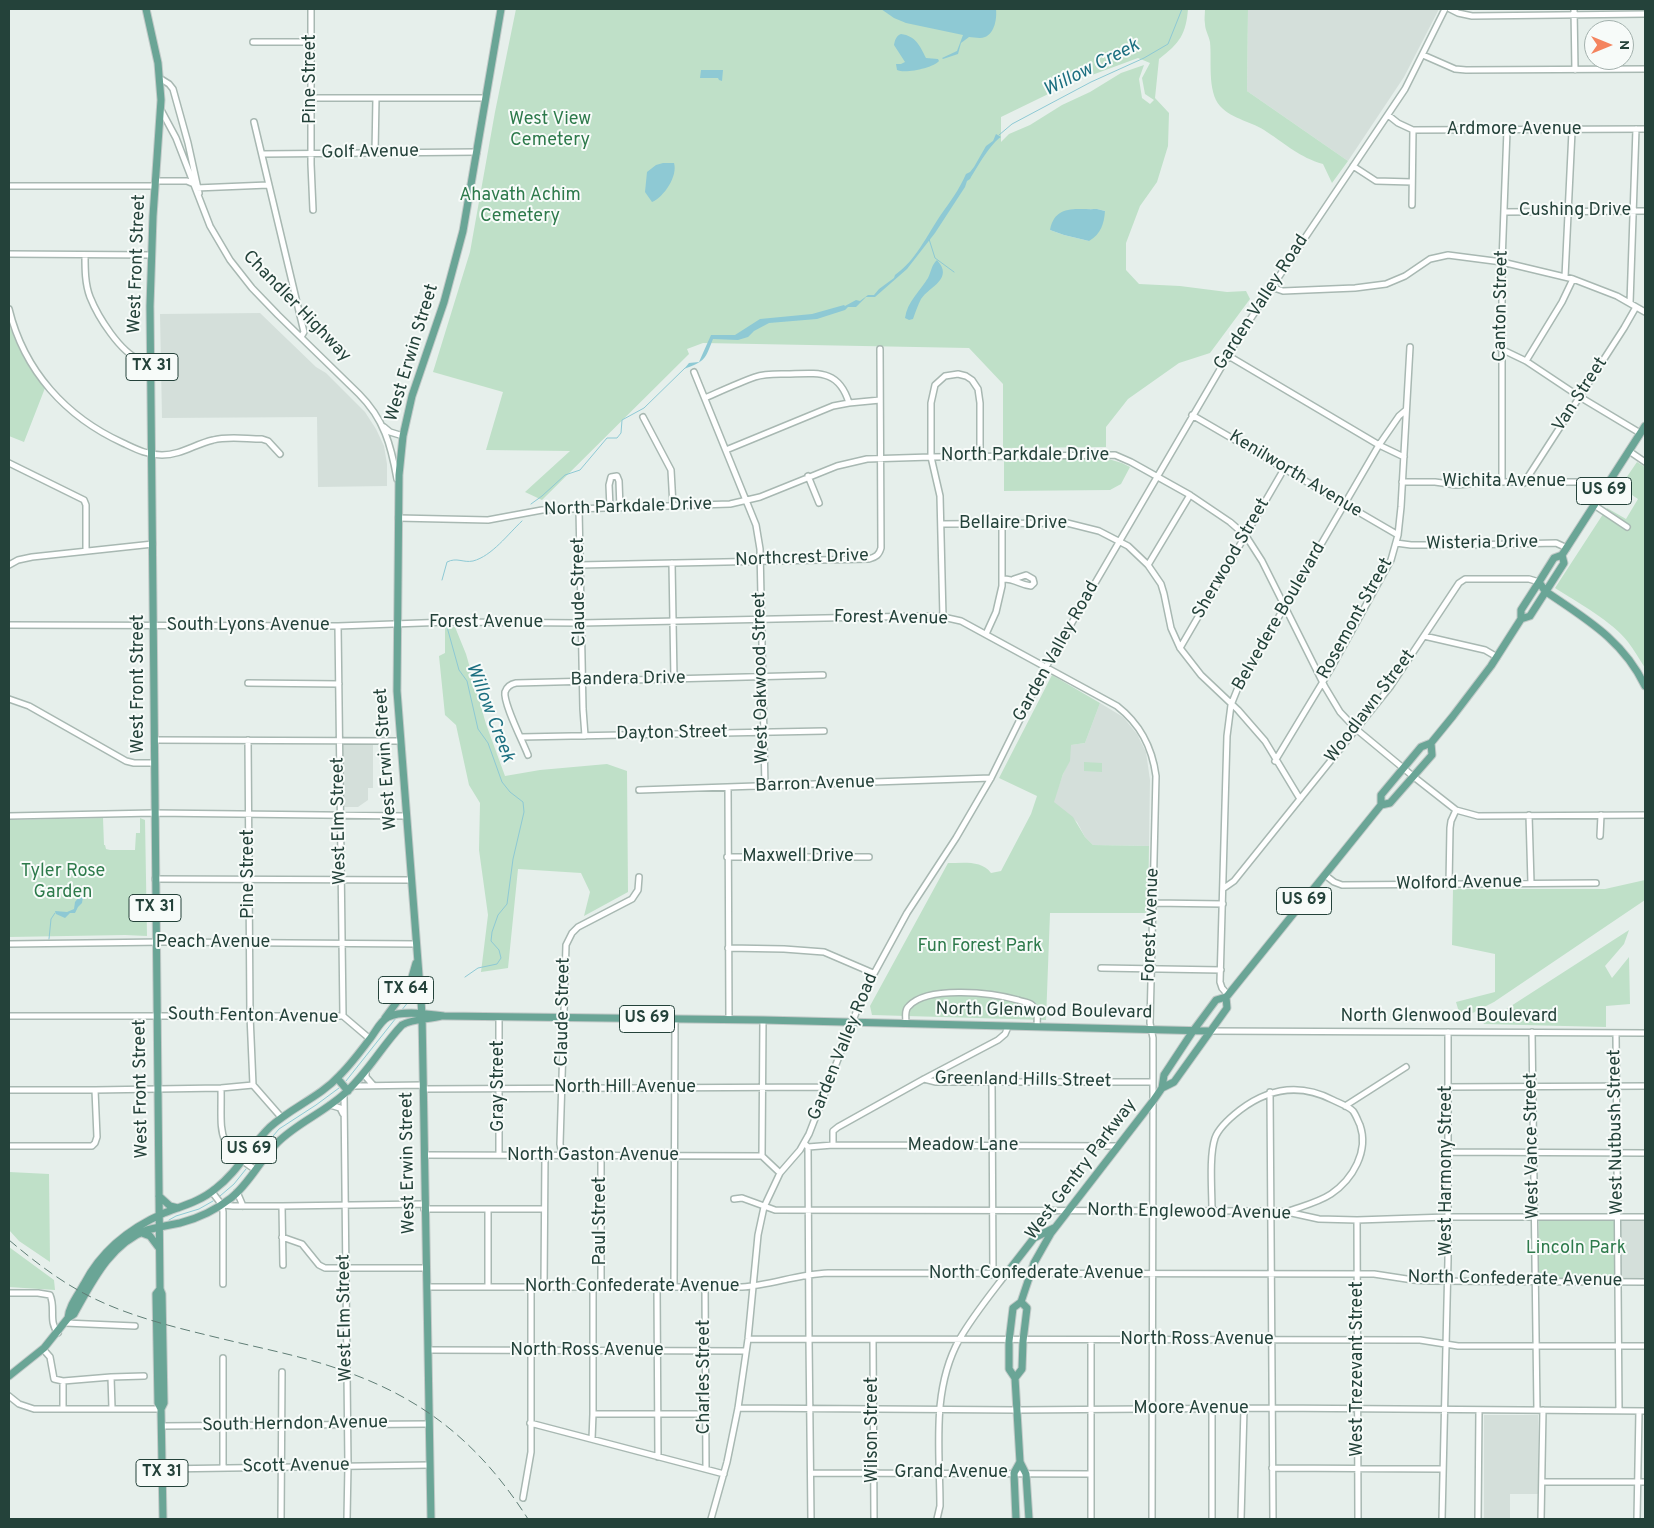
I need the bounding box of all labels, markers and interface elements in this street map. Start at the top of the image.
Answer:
north arrow [1584,20,1634,70]
street label: Pine Street [300,34,322,124]
water label: Willow Creek [1040,35,1144,103]
text: N [1615,40,1632,50]
park label: West View Cemetery [509,109,591,152]
street label: Ardmore Avenue [1447,119,1581,141]
street label: Golf Avenue [321,141,419,165]
park label: Ahavath Achim Cemetery [459,185,581,228]
street label: West Front Street [125,194,151,334]
street label: Cushing Drive [1519,200,1631,222]
street label: Garden Valley Road [1210,231,1314,375]
street label: Chandler Highway [237,247,355,367]
street label: Canton Street [1490,250,1514,362]
street label: West Erwin Street [382,282,444,424]
road number: TX 31 [126,354,178,381]
street label: Van Street [1549,354,1613,436]
street label: Kenilworth Avenue [1224,427,1366,523]
street label: North Parkdale Drive [941,445,1109,467]
street label: Wichita Avenue [1442,471,1566,493]
road number: US 69 [1576,478,1632,504]
street label: North Parkdale Drive [544,494,712,522]
street label: Sherwood Street [1189,495,1275,623]
street label: Bellaire Drive [959,513,1067,535]
street label: Wisteria Drive [1426,532,1538,556]
street label: Claude Street [568,537,592,647]
street label: Belvedere Boulevard [1229,539,1331,695]
street label: Northcrest Drive [735,546,869,572]
street label: Rosemont Street [1314,555,1398,683]
street label: Garden Valley Road [1009,578,1105,726]
street label: West Oakwood Street [750,592,774,764]
street label: Forest Avenue [834,607,948,631]
street label: Forest Avenue [429,612,543,634]
street label: West Front Street [128,614,150,754]
street label: South Lyons Avenue [166,615,330,637]
street label: Woodlawn Street [1321,646,1421,768]
water label: Willow Creek [460,660,518,766]
street label: Bandera Drive [570,668,686,692]
street label: West Erwin Street [371,687,403,831]
street label: Dayton Street [616,722,728,746]
street label: West Elm Street [328,757,352,885]
street label: Barron Avenue [755,772,875,798]
street label: Pine Street [238,829,260,919]
street label: Maxwell Drive [742,846,854,868]
park label: Tyler Rose Garden [21,861,105,904]
street label: Forest Avenue [1139,868,1165,982]
street label: Wolford Avenue [1396,872,1522,896]
road number: US 69 [1276,888,1332,914]
road number: TX 31 [129,894,181,921]
street label: Peach Avenue [156,932,270,954]
park label: Fun Forest Park [917,936,1043,958]
street label: Claude Street [552,957,576,1067]
street label: Garden Valley Road [805,970,883,1124]
road number: TX 64 [378,976,434,1004]
street label: North Glenwood Boulevard [935,999,1153,1025]
street label: South Fenton Avenue [167,1005,339,1029]
road number: US 69 [620,1006,674,1032]
street label: North Glenwood Boulevard [1341,1006,1557,1028]
street label: West Front Street [130,1019,154,1159]
street label: Gray Street [488,1040,510,1132]
street label: West Nutbush Street [1605,1049,1629,1215]
street label: Greenland Hills Street [934,1069,1112,1093]
street label: West Vance Street [1521,1072,1545,1220]
street label: North Hill Avenue [554,1077,696,1099]
street label: West Harmony Street [1436,1085,1458,1257]
street label: West Erwin Street [397,1091,421,1235]
street label: West Gentry Parkway [1022,1095,1142,1245]
street label: Meadow Lane [908,1135,1018,1157]
road number: US 69 [222,1136,276,1164]
street label: North Gaston Avenue [507,1145,679,1167]
street label: Paul Street [590,1176,612,1266]
street label: North Englewood Avenue [1087,1200,1291,1226]
park label: Lincoln Park [1526,1238,1626,1260]
street label: West Elm Street [334,1254,358,1382]
street label: North Confederate Avenue [929,1263,1143,1285]
street label: North Confederate Avenue [1407,1267,1623,1293]
street label: North Confederate Avenue [525,1276,739,1298]
street label: West Trezevant Street [1347,1281,1369,1457]
street label: Charles Street [694,1320,716,1434]
street label: North Ross Avenue [1120,1329,1274,1351]
street label: North Ross Avenue [510,1340,664,1362]
street label: Wilson Street [862,1377,884,1483]
street label: Moore Avenue [1133,1398,1249,1420]
street label: South Herndon Avenue [202,1413,388,1437]
street label: Scott Avenue [242,1455,350,1479]
road number: TX 31 [136,1460,188,1486]
street label: Grand Avenue [894,1462,1008,1484]

